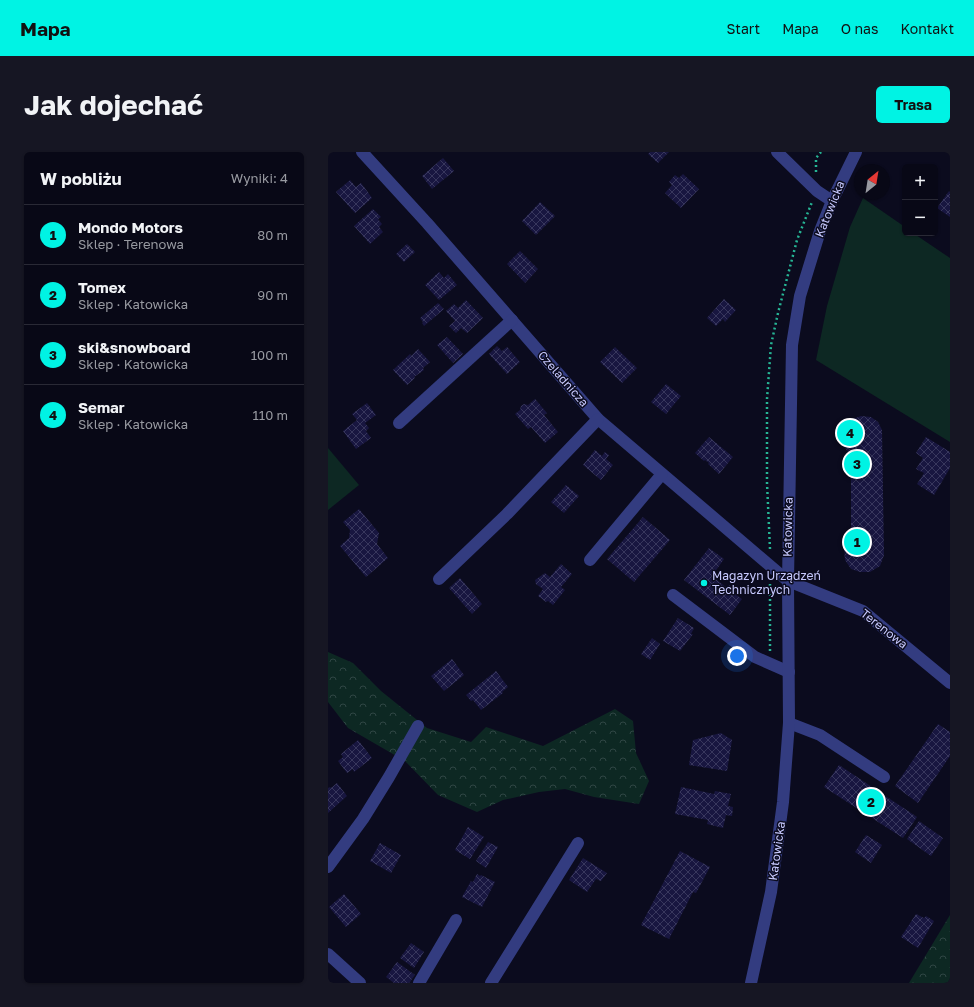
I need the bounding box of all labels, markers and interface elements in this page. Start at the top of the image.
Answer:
text: Mapa [20,17,71,40]
text: Start [727,20,760,37]
text: Mapa [782,20,819,37]
text: O nas [841,20,878,37]
text: Kontakt [900,20,954,37]
button: Trasa [876,86,950,123]
text: Jak dojechać [24,88,203,121]
north arrow [854,164,890,200]
map controls [902,164,938,236]
button: + [902,164,938,200]
text: W pobliżu [40,168,122,189]
text: Wyniki: 4 [231,170,288,186]
street label: Katowicka [811,178,848,239]
button: − [902,200,938,236]
text: Mondo Motors [78,218,183,236]
text: 1 [50,227,56,243]
text: 80 m [257,227,288,243]
text: Sklep · Terenowa [78,236,184,252]
text: Tomex [78,278,126,296]
text: 2 [49,287,57,303]
text: 90 m [257,287,288,303]
text: Sklep · Katowicka [78,296,188,312]
text: ski&snowboard [78,338,191,356]
text: 3 [49,347,57,363]
text: 100 m [251,347,288,363]
street label: Czeladnicza [535,348,592,410]
text: Sklep · Katowicka [78,356,188,372]
text: Semar [78,398,125,416]
text: 4 [49,407,57,423]
text: 110 m [253,407,288,423]
text: Sklep · Katowicka [78,416,188,432]
pin: 4 [837,418,863,448]
pin: 3 [844,449,870,479]
street label: Katowicka [779,497,796,557]
pin: 1 [844,527,870,557]
place label: Magazyn Urządzeń Technicznych [712,568,821,597]
marker: Magazyn Urządzeń Technicznych [699,578,709,588]
street label: Terenowa [858,606,911,652]
your location [727,646,747,666]
pin: 2 [858,787,884,817]
street label: Katowicka [765,820,788,881]

